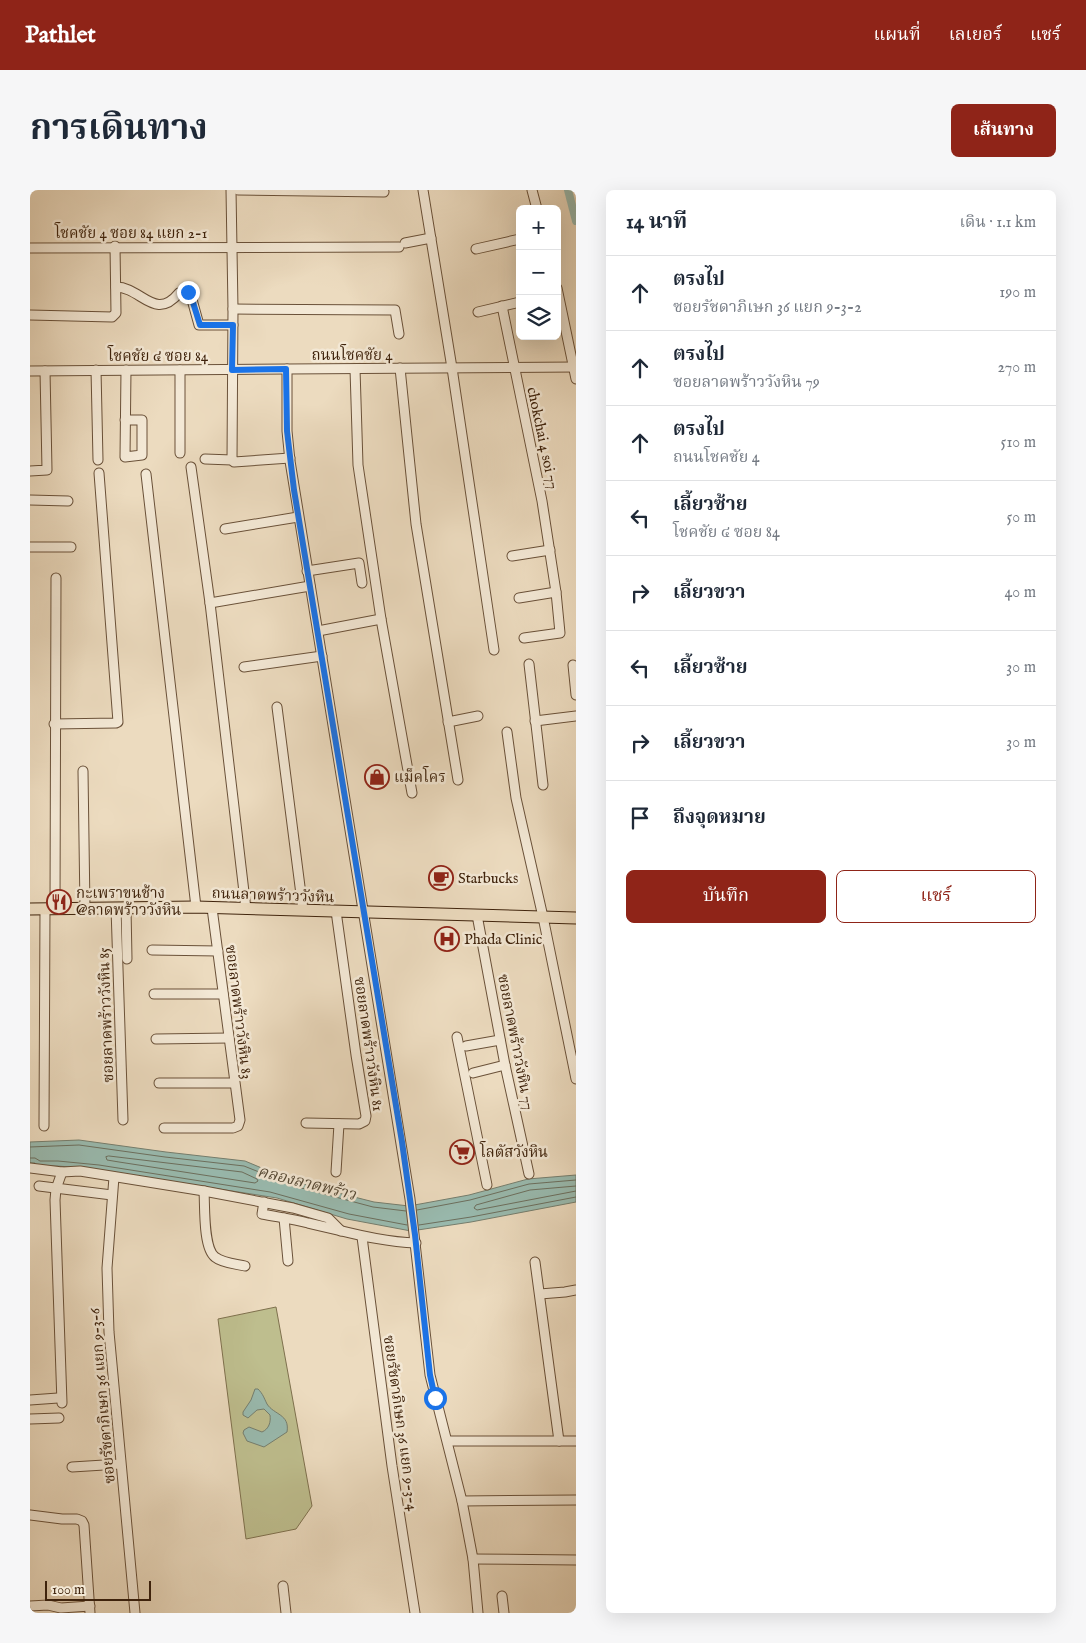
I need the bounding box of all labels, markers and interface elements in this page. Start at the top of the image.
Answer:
text: Pathlet [25,20,96,51]
text: แผนที่ [873,24,921,47]
text: เลเยอร์ [949,24,1002,47]
text: แชร์ [1030,24,1061,47]
button: เส้นทาง [951,104,1056,157]
text: การเดินทาง [30,107,208,152]
map controls [516,205,561,340]
button: + [516,205,561,250]
text: 14 นาที [626,209,687,236]
text: เดิน · 1.1 km [959,213,1036,233]
street label: โชคชัย 4 ซอย 84 แยก 2-1 [54,222,207,243]
button: − [516,250,561,295]
text: ตรงไป [673,268,725,292]
icon: ahead [626,279,654,307]
route end [177,281,200,304]
text: 190 m [999,283,1036,303]
button: layers [516,295,561,340]
text: ซอยรัชดาภิเษก 36 แยก 9-3-2 [673,298,862,318]
text: ตรงไป [673,343,725,367]
street label: ถนนโชคชัย 4 [311,344,393,365]
street label: โชคชัย ๔ ซอย 84 [107,345,209,366]
icon: ahead [626,354,654,382]
text: 270 m [997,358,1036,378]
text: ซอยลาดพร้าววังหิน 79 [673,373,820,393]
street label: chokchai 4 soi 77 [522,385,563,491]
text: ตรงไป [673,418,725,442]
icon: ahead [626,429,654,457]
text: 510 m [1001,433,1036,453]
text: ถนนโชคชัย 4 [673,448,760,468]
text: เลี้ยวซ้าย [673,493,747,517]
icon: left [626,504,654,532]
text: 50 m [1007,508,1036,528]
text: โชคชัย ๔ ซอย 84 [673,523,780,543]
icon: right [626,579,654,607]
text: เลี้ยวขวา [673,581,745,605]
text: 40 m [1004,583,1036,603]
icon: left [626,654,654,682]
text: เลี้ยวซ้าย [673,656,747,680]
text: 30 m [1006,658,1036,678]
icon: right [626,729,654,757]
text: เลี้ยวขวา [673,731,745,755]
text: 30 m [1006,733,1036,753]
shop icon: แม็คโคร [364,764,390,790]
place label: แม็คโคร [394,766,446,787]
icon: arrive [626,804,654,832]
text: ถึงจุดหมาย [673,806,766,830]
cafe icon: Starbucks [428,865,454,891]
place label: Starbucks [458,869,518,888]
button: บันทึก [626,870,826,923]
button: แชร์ [836,870,1036,923]
place label: กะเพราขุนช้าง @ลาดพร้าววังหิน [76,884,181,920]
street label: ถนนลาดพร้าววังหิน [211,884,335,907]
restaurant icon: กะเพราขุนช้าง @ลาดพร้าววังหิน [46,889,72,915]
hospital icon: Phada Clinic [434,926,460,952]
place label: Phada Clinic [464,930,542,949]
street label: ซอยลาดพร้าววังหิน 83 [221,944,256,1080]
street label: ซอยลาดพร้าววังหิน 85 [95,946,118,1083]
street label: ซอยลาดพร้าววังหิน 77 [493,973,538,1112]
street label: ซอยลาดพร้าววังหิน 81 [350,976,387,1112]
supermarket icon: โลตัสวังหิน [449,1139,475,1165]
place label: โลตัสวังหิน [479,1141,548,1162]
water label: คลองลาดพร้าว [255,1162,358,1206]
street label: ซอยรัชดาภิเษก 36 แยก 9-3-6 [85,1307,120,1485]
street label: ซอยรัชดาภิเษก 36 แยก 9-3-4 [379,1334,422,1513]
route start [424,1387,447,1410]
scale bar [45,1578,151,1601]
text: 100 m [52,1581,85,1599]

